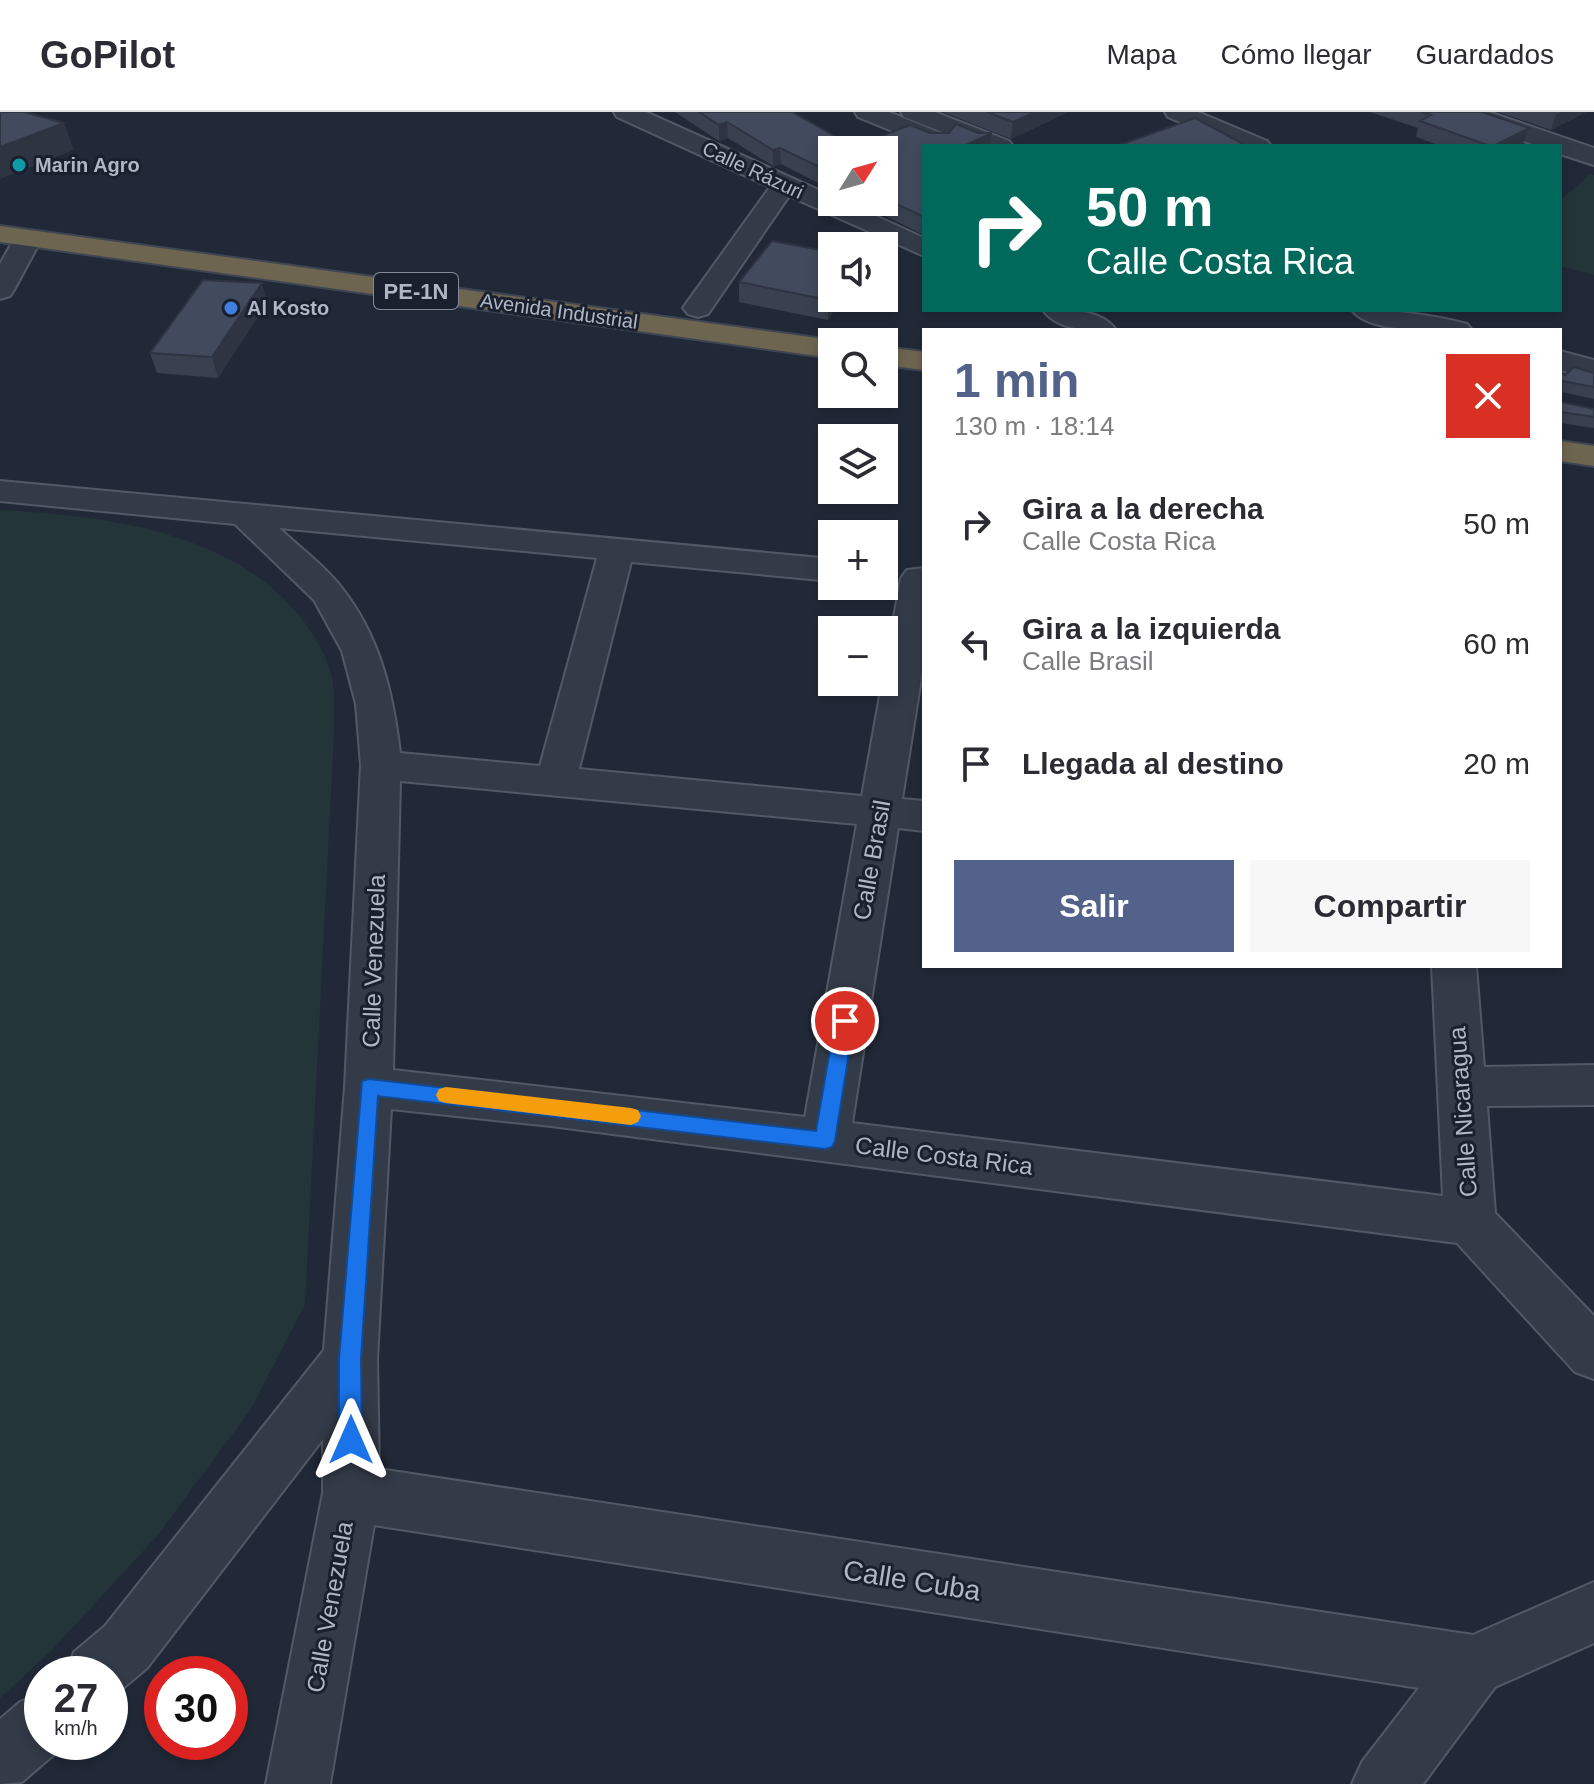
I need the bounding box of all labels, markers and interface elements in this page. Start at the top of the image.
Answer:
text: GoPilot [40,34,175,76]
text: Mapa [1106,39,1177,70]
text: Cómo llegar [1221,39,1371,70]
text: Guardados [1415,39,1554,70]
north arrow [818,136,898,216]
map controls [818,136,898,696]
street label: Calle Rázuri [699,137,807,203]
place label: Marin Agro [35,154,140,176]
marker: Marin Agro [10,156,28,174]
text: 50 m [1086,175,1214,238]
icon: right [954,176,1058,280]
button: sound [818,232,898,312]
text: Calle Costa Rica [1086,241,1354,282]
road number: PE-1N [374,273,458,309]
street label: Avenida Industrial [479,289,639,333]
place label: Al Kosto [247,297,329,319]
marker: Al Kosto [222,299,240,317]
button: search [818,328,898,408]
text: 1 min [954,354,1079,407]
button: close [1446,354,1530,438]
text: 130 m · 18:14 [954,411,1114,441]
button: layers [818,424,898,504]
text: Gira a la derecha [1022,492,1264,525]
icon: right [954,502,998,546]
text: 50 m [1463,507,1530,540]
button: + [818,520,898,600]
text: Calle Costa Rica [1022,526,1216,556]
text: Gira a la izquierda [1022,612,1280,645]
button: − [818,616,898,696]
icon: left [954,622,998,666]
text: 60 m [1463,627,1530,660]
text: Calle Brasil [1022,646,1154,676]
icon: arrive [954,742,998,786]
text: Llegada al destino [1022,747,1284,780]
text: 20 m [1463,747,1530,780]
street label: Calle Brasil [848,798,895,922]
button: Salir [954,860,1234,952]
button: Compartir [1250,860,1530,952]
street label: Calle Venezuela [357,873,390,1048]
pin [811,987,879,1055]
icon: arrive [823,999,867,1043]
street label: Calle Nicaragua [1443,1025,1482,1198]
street label: Calle Costa Rica [854,1131,1035,1180]
position arrow [309,1398,393,1482]
street label: Calle Venezuela [301,1519,358,1695]
street label: Calle Cuba [841,1554,983,1607]
speed limit sign: 30 [144,1656,248,1760]
text: 27 [54,1676,98,1720]
text: km/h [54,1717,98,1739]

